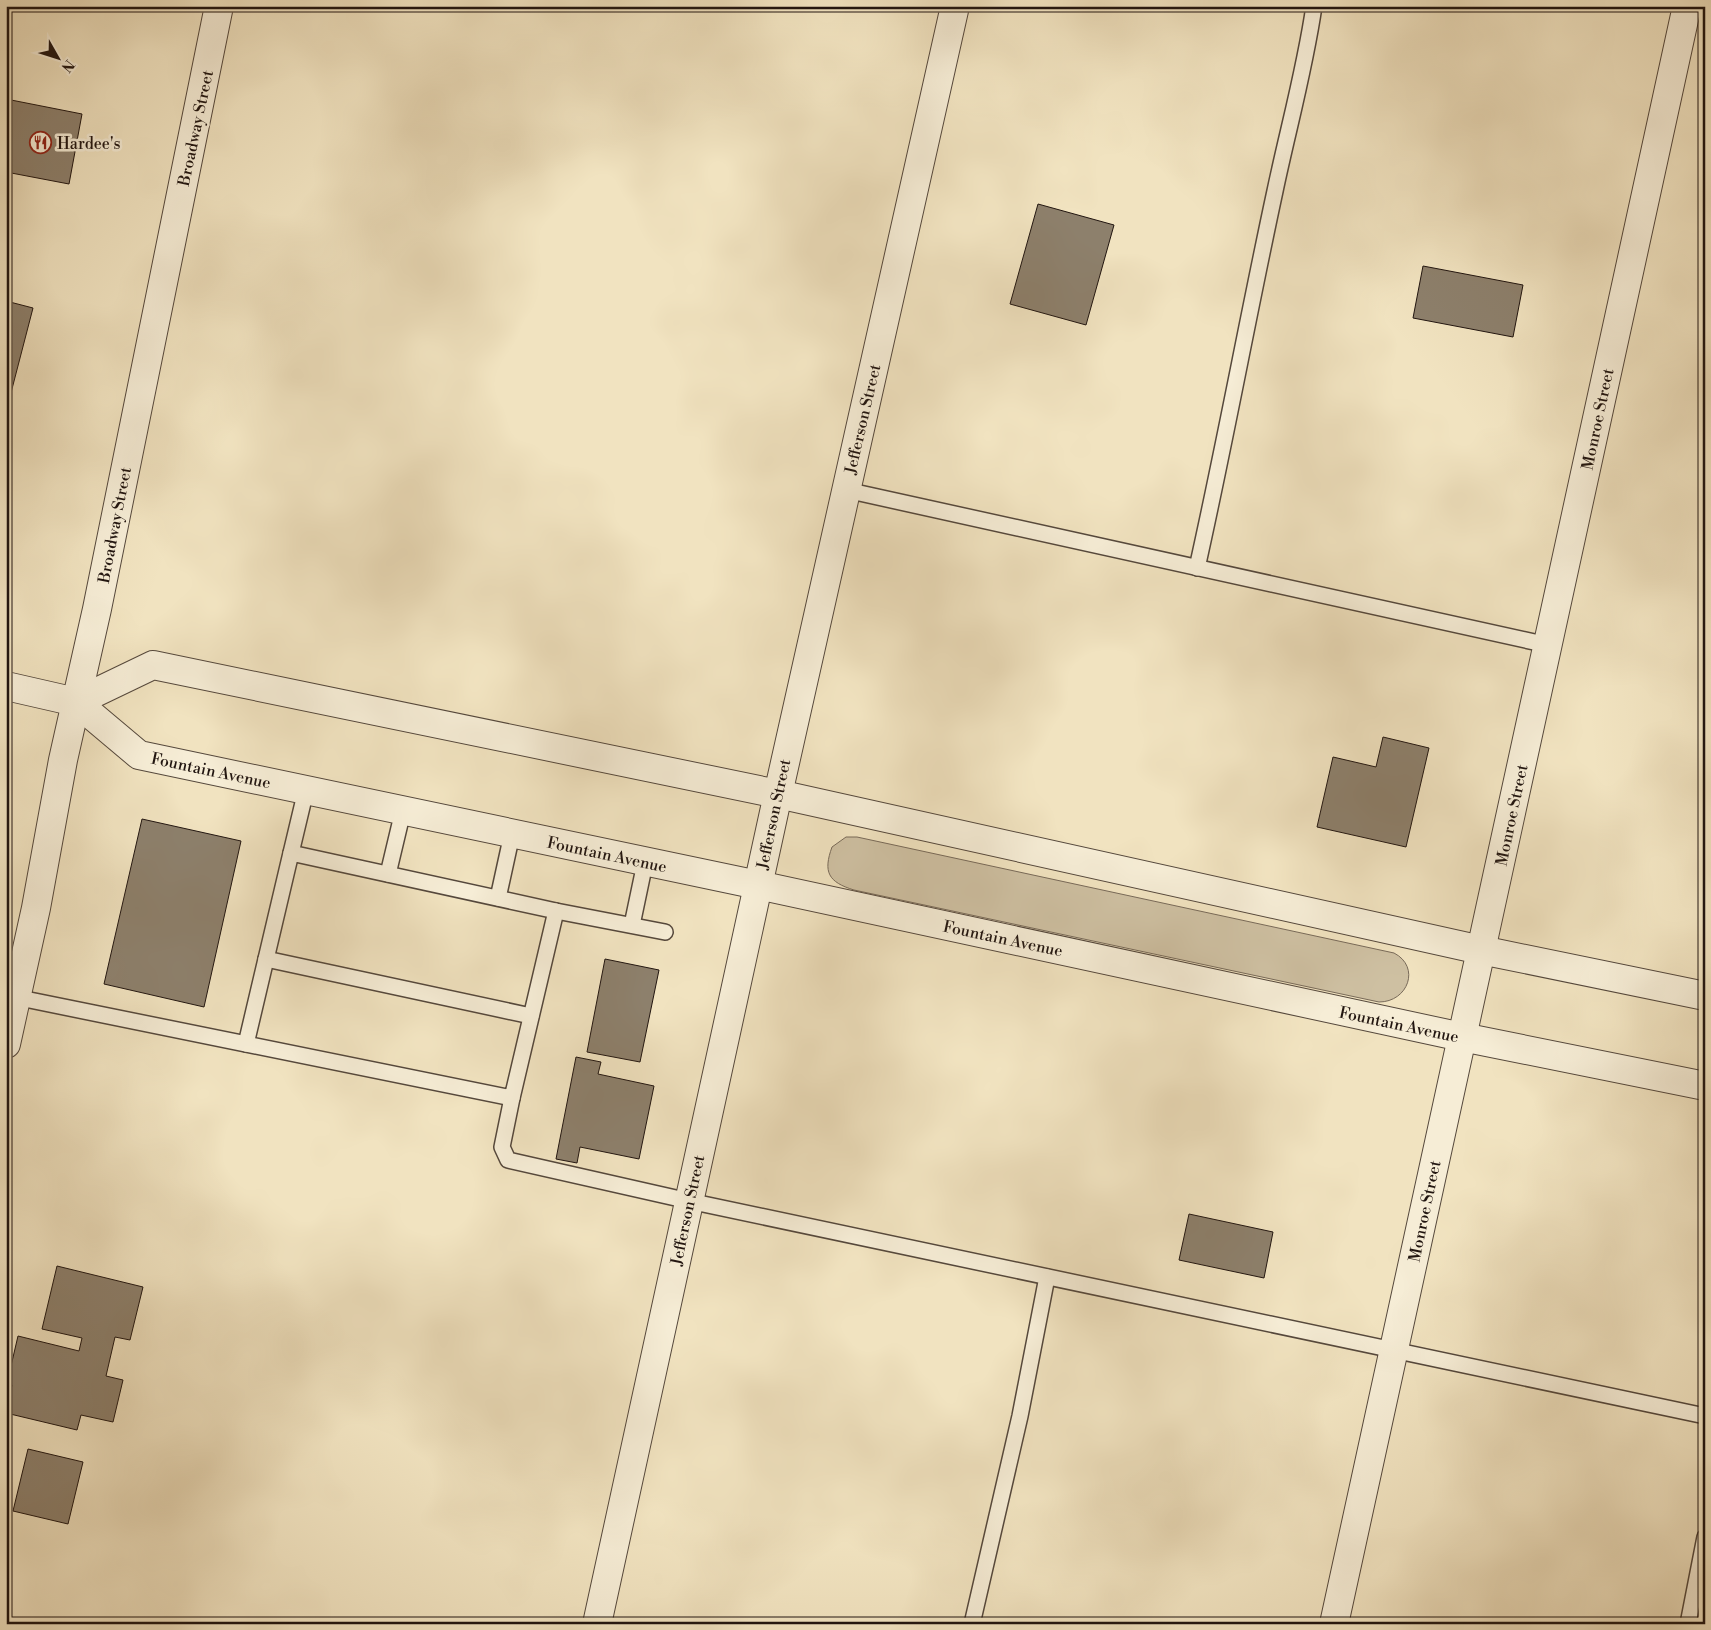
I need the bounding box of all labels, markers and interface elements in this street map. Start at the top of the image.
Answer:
north arrow [32,32,82,82]
text: N [57,56,78,76]
street label: Broadway Street [174,68,218,189]
restaurant icon: Hardee's [29,131,53,155]
place label: Hardee's [57,134,121,154]
street label: Jefferson Street [840,362,885,477]
street label: Monroe Street [1577,366,1619,472]
street label: Broadway Street [94,465,136,586]
street label: Fountain Avenue [149,749,272,793]
street label: Jefferson Street [752,757,795,872]
street label: Monroe Street [1491,762,1533,868]
street label: Fountain Avenue [545,833,668,877]
street label: Fountain Avenue [941,917,1064,961]
street label: Fountain Avenue [1337,1003,1460,1047]
street label: Jefferson Street [666,1153,709,1268]
street label: Monroe Street [1404,1158,1446,1264]

